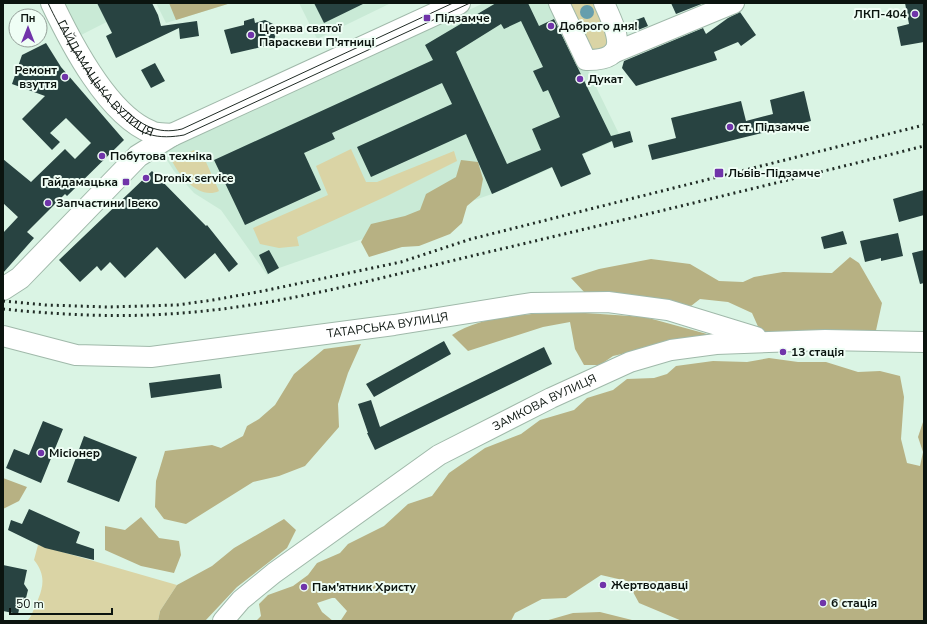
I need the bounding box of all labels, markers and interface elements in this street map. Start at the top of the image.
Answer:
place label: ЛКП-404 [854,6,907,22]
north arrow [8,8,48,48]
marker: ЛКП-404 [910,9,920,19]
place label: Підзамче [435,10,490,26]
text: Пн [20,11,36,26]
marker: Підзамче [422,13,432,23]
street label: ГАЙДАМАЦЬКА ВУЛИЦЯ [54,17,156,140]
place label: Доброго дня! [559,18,637,34]
place label: Церква святої Параскеви П'ятниці [259,20,375,50]
marker: Доброго дня! [546,21,556,31]
marker: Церква святої Параскеви П'ятниці [246,30,256,40]
place label: Ремонт взуття [14,62,57,92]
place label: Дукат [588,71,623,87]
marker: Ремонт взуття [60,72,70,82]
marker: Дукат [575,74,585,84]
place label: ст. Підзамче [738,119,810,135]
marker: ст. Підзамче [725,122,735,132]
place label: Побутова техніка [110,148,212,164]
marker: Побутова техніка [97,151,107,161]
place label: Львів-Підзамче [728,165,821,181]
marker: Львів-Підзамче [713,167,725,179]
place label: Dronix service [154,170,234,186]
marker: Dronix service [141,173,151,183]
place label: Гайдамацька [42,174,118,190]
marker: Гайдамацька [121,177,131,187]
place label: Запчастини Івеко [56,195,158,211]
marker: Запчастини Івеко [43,198,53,208]
street label: ТАТАРСЬКА ВУЛИЦЯ [326,308,449,342]
place label: 13 стація [791,344,844,360]
marker: 13 стація [778,347,788,357]
street label: ЗАМКОВА ВУЛИЦЯ [490,370,599,435]
place label: Місіонер [49,445,100,461]
marker: Місіонер [36,448,46,458]
place label: Жертводавцi [611,577,688,593]
place label: Пам'ятник Христу [312,579,417,595]
marker: Жертводавцi [598,580,608,590]
marker: Пам'ятник Христу [299,582,309,592]
scale bar [10,590,112,616]
place label: 6 стація [831,595,877,611]
text: 50 m [16,596,44,612]
marker: 6 стація [818,598,828,608]

